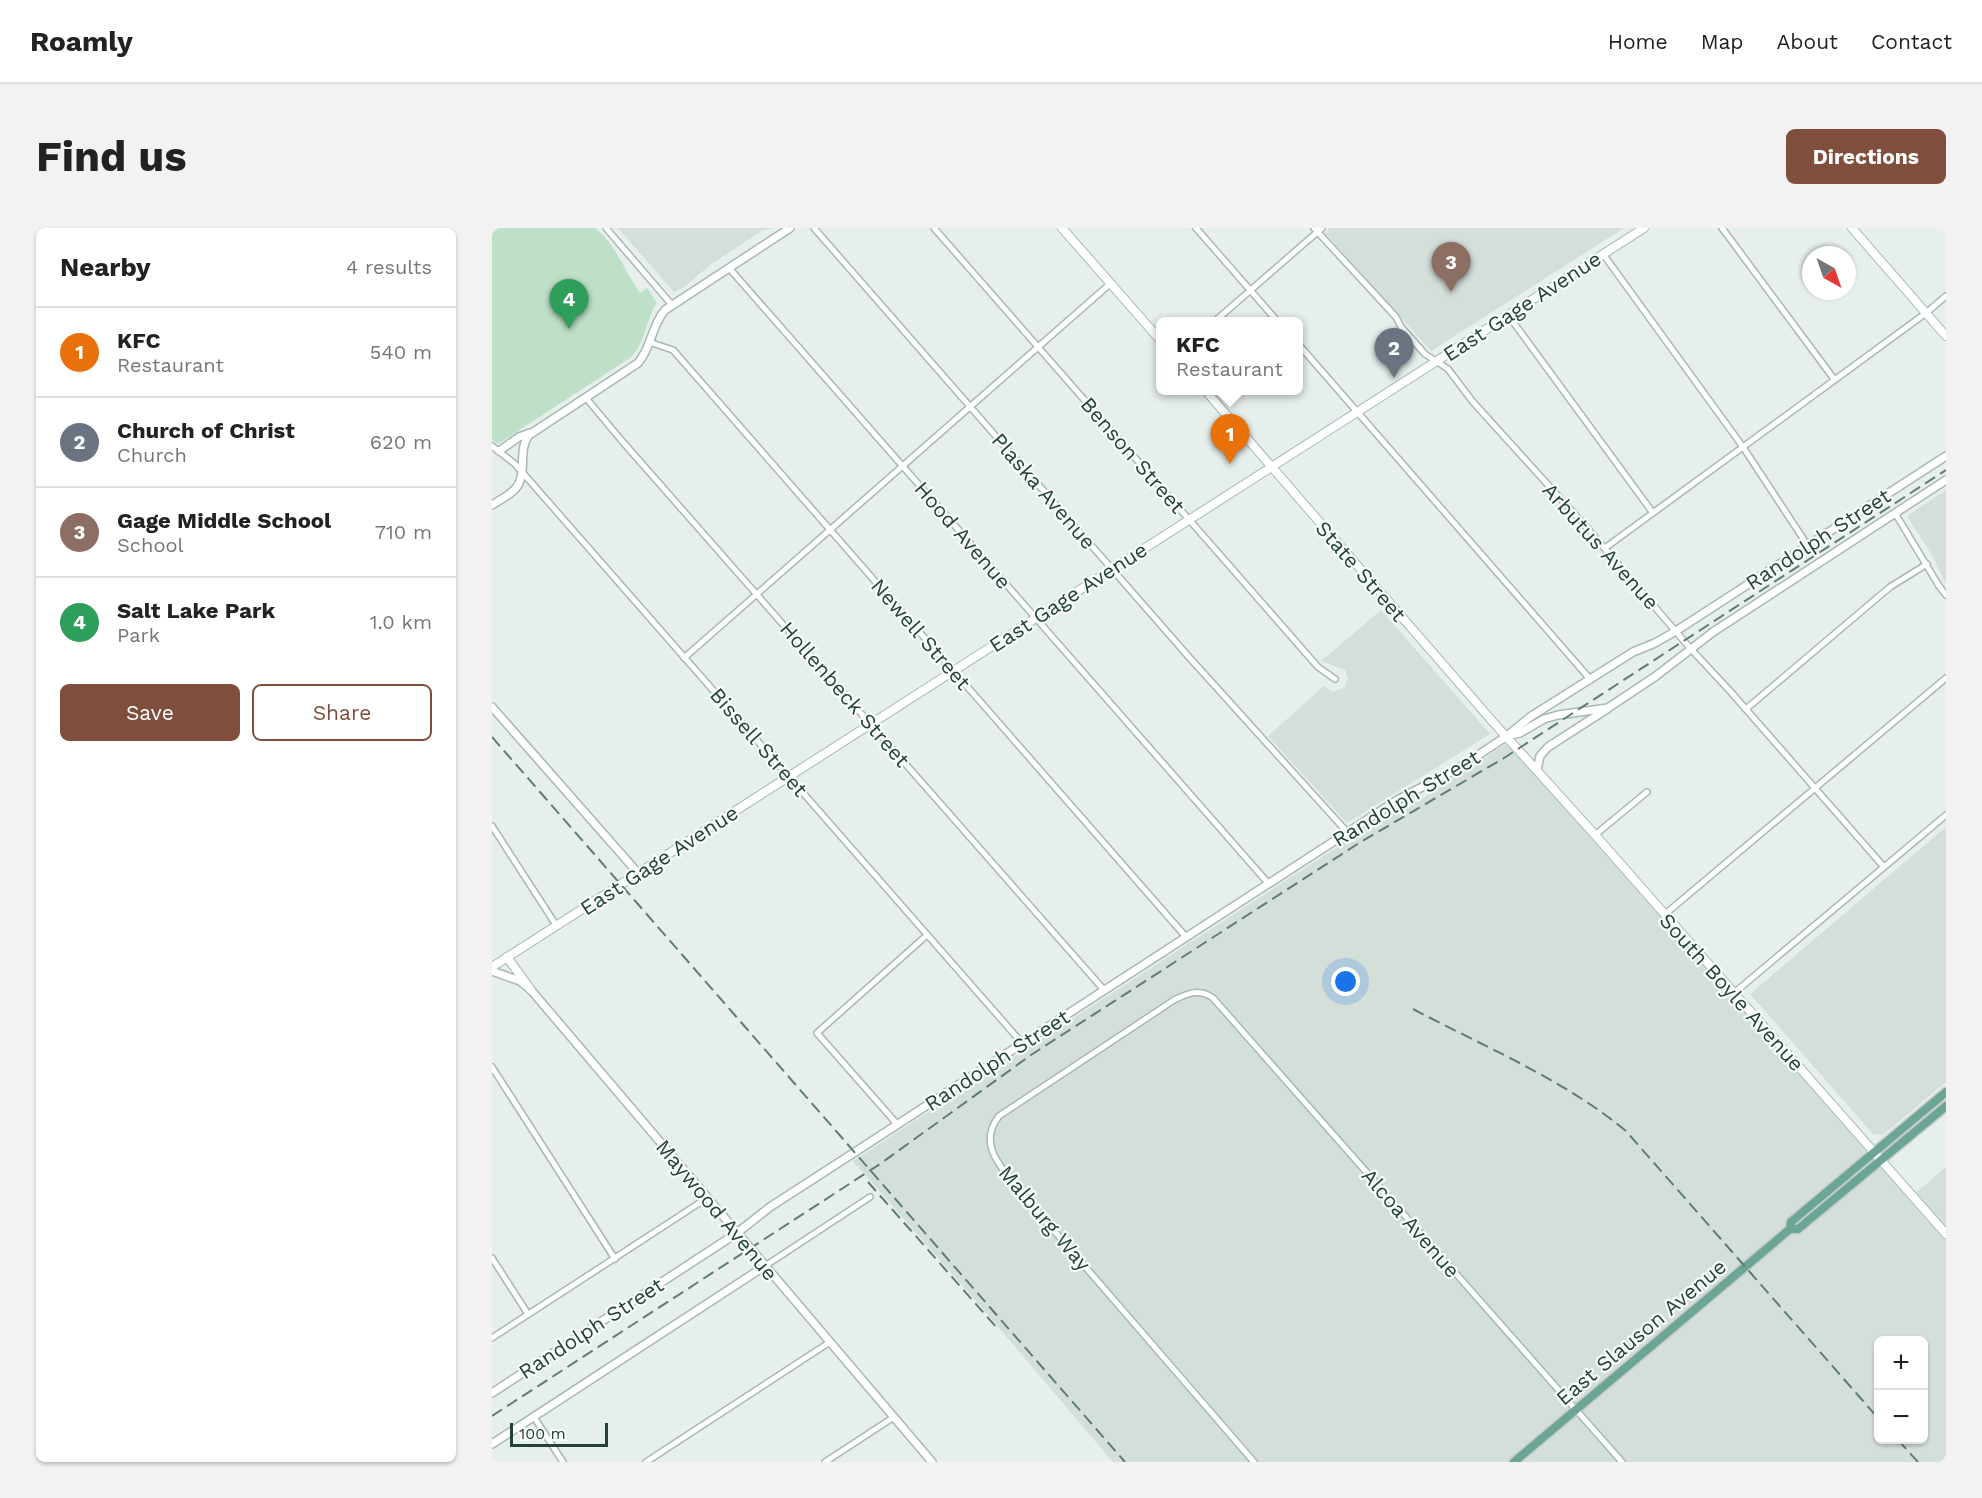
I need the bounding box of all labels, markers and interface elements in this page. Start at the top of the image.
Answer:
text: Roamly [30,25,133,58]
text: Home [1608,29,1668,54]
text: Map [1701,29,1744,54]
text: About [1777,29,1838,54]
text: Contact [1871,29,1952,54]
button: Directions [1786,129,1946,184]
text: Find us [36,132,187,181]
pin: 3 [1432,242,1470,292]
street label: East Gage Avenue [1438,246,1606,366]
north arrow [1802,246,1856,300]
text: Nearby [60,252,151,282]
text: 4 results [346,255,432,279]
pin: 4 [550,279,589,329]
popup [1156,317,1303,395]
text: KFC [117,328,161,353]
pin: 2 [1374,328,1414,378]
text: KFC [1176,332,1220,357]
text: 1 [75,340,84,364]
text: 540 m [370,340,432,364]
text: Restaurant [117,353,224,377]
text: Restaurant [1176,357,1283,381]
street label: Benson Street [1076,392,1190,518]
pin: 1 [1210,414,1250,464]
text: Church of Christ [117,418,295,443]
street label: Plaska Avenue [987,428,1101,554]
text: 2 [74,430,85,454]
text: 620 m [370,430,432,454]
text: Church [117,443,187,467]
street label: Hood Avenue [910,476,1016,594]
street label: Arbutus Avenue [1538,477,1664,615]
street label: Randolph Street [1741,483,1895,595]
text: Gage Middle School [117,508,331,533]
street label: State Street [1311,516,1412,627]
text: 3 [74,520,85,544]
text: 710 m [375,520,432,544]
text: School [117,533,184,557]
street label: East Gage Avenue [984,537,1152,657]
street label: Newell Street [866,573,976,695]
text: Salt Lake Park [117,598,275,623]
text: 4 [73,610,86,634]
text: 1.0 km [370,610,432,634]
street label: Hollenbeck Street [775,616,915,772]
text: Park [117,623,160,647]
street label: Bissell Street [705,682,813,802]
button: Save [60,684,240,741]
button: Share [252,684,432,741]
street label: Randolph Street [1328,744,1484,852]
street label: East Gage Avenue [575,800,743,920]
street label: South Boyle Avenue [1654,908,1810,1076]
your location [1331,967,1360,996]
street label: Randolph Street [920,1004,1074,1116]
street label: Maywood Avenue [651,1135,783,1285]
street label: Malburg Way [994,1160,1096,1276]
street label: Alcoa Avenue [1357,1163,1465,1283]
street label: East Slauson Avenue [1551,1254,1731,1410]
street label: Randolph Street [514,1272,668,1384]
map controls [1874,1336,1928,1444]
button: + [1874,1336,1928,1390]
button: − [1874,1390,1928,1444]
scale bar [510,1420,608,1448]
text: 100 m [519,1424,566,1443]

